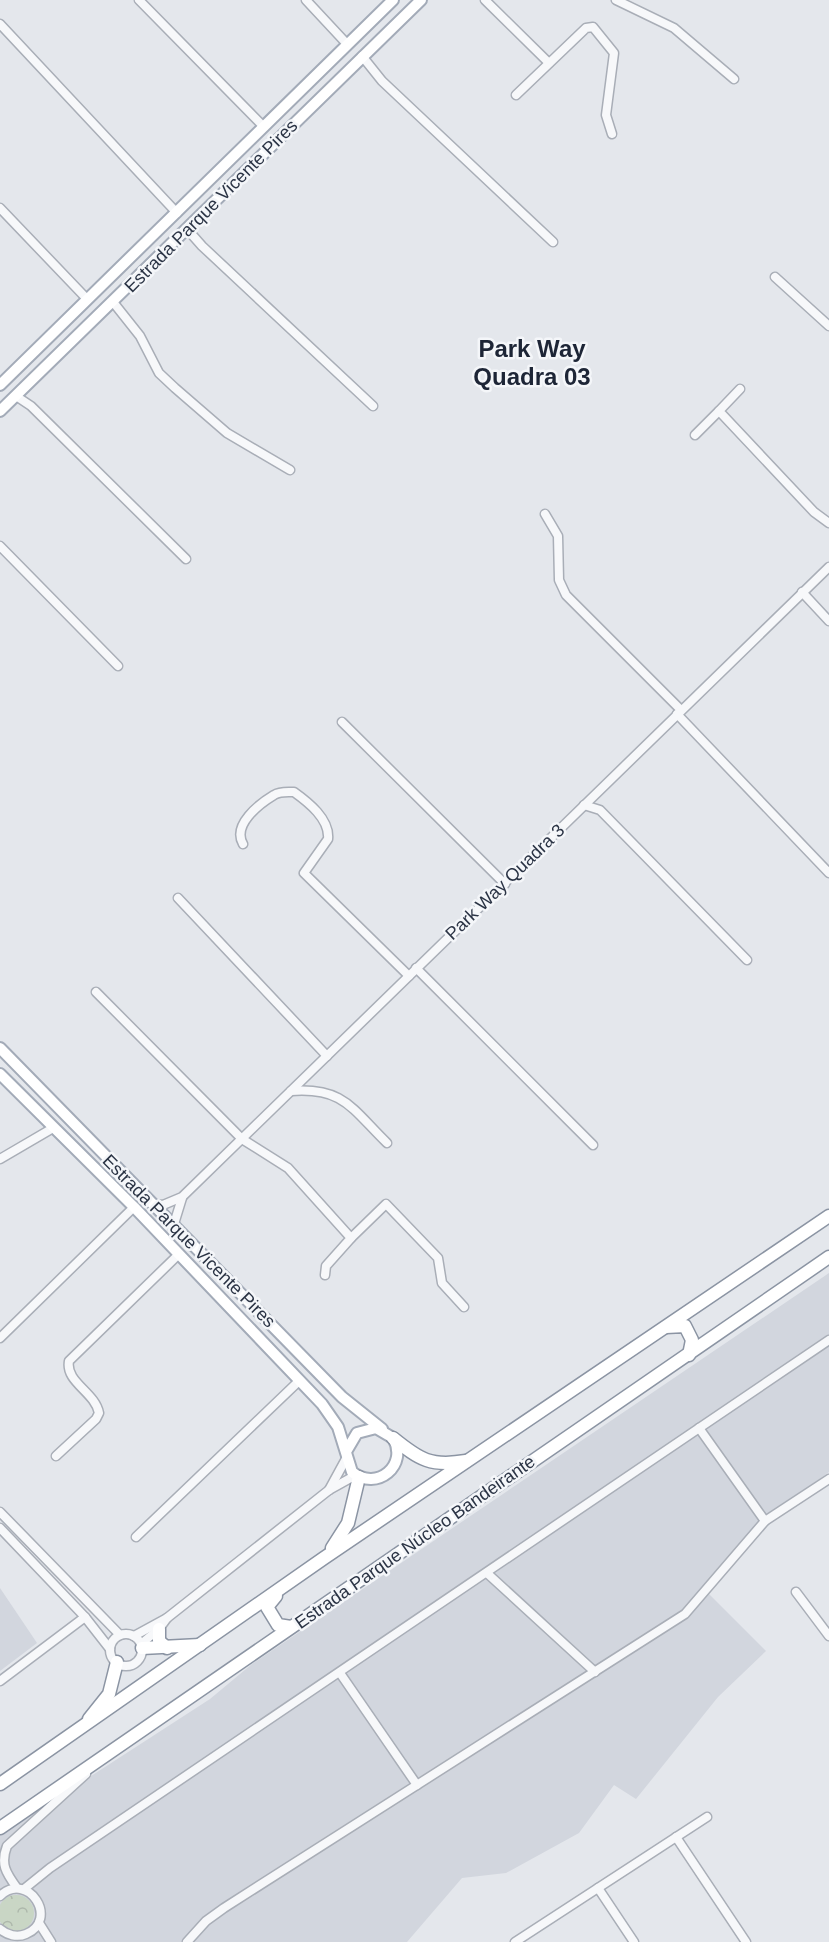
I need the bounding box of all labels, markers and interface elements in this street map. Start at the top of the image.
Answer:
street label: Estrada Parque Vicente Pires [121,116,301,296]
district label: Park Way Quadra 03 [473,335,591,390]
street label: Park Way Quadra 3 [441,820,569,944]
street label: Estrada Parque Vicente Pires [99,1151,279,1331]
street label: Estrada Parque Núcleo Bandeirante [291,1451,539,1633]

